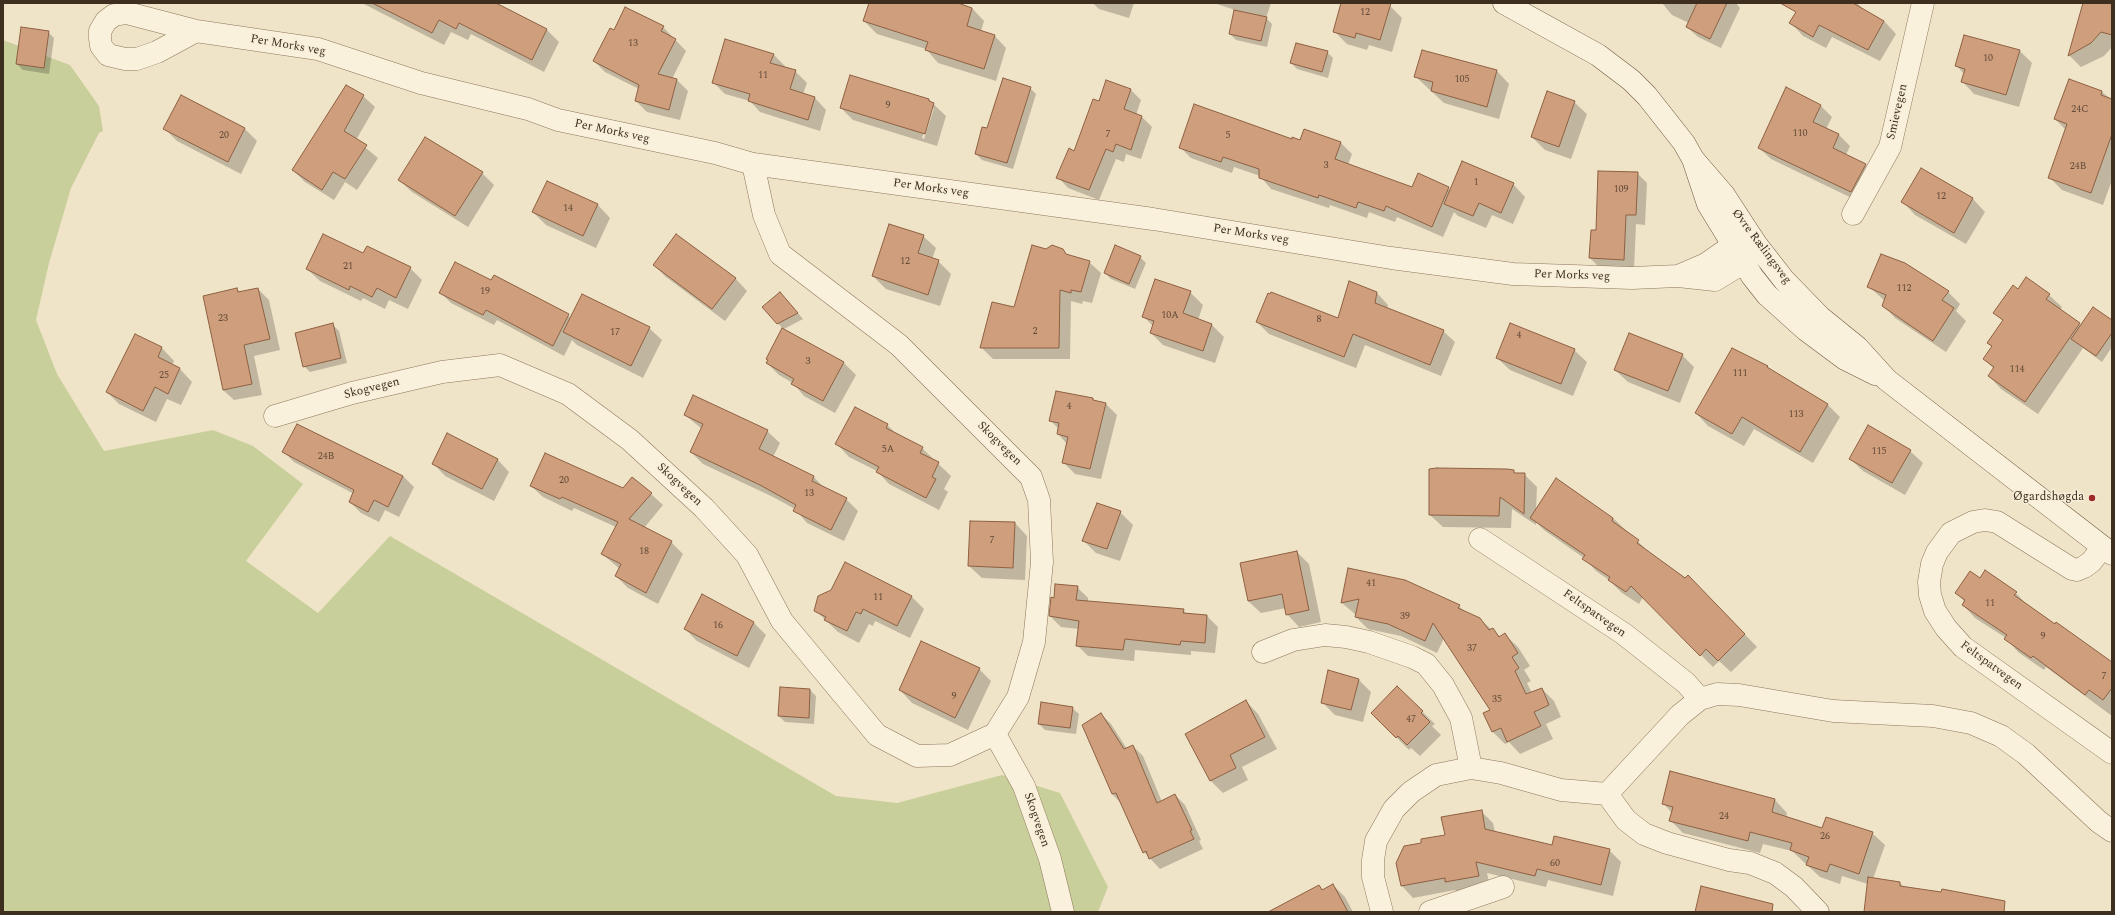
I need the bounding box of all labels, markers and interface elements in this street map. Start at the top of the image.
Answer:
house number: 12 [1360,7,1370,19]
street label: Per Morks veg [249,32,327,60]
house number: 13 [628,38,638,50]
house number: 10 [1983,53,1993,65]
house number: 11 [758,70,768,82]
house number: 105 [1455,74,1469,86]
street label: Smievegen [1885,83,1911,141]
house number: 9 [886,100,890,112]
house number: 24C [2071,104,2089,116]
street label: Per Morks veg [573,117,651,147]
house number: 110 [1793,128,1807,140]
house number: 7 [1106,129,1110,141]
house number: 20 [219,130,229,142]
house number: 5 [1226,130,1230,142]
house number: 3 [1324,160,1328,172]
house number: 24B [2070,161,2086,173]
street label: Per Morks veg [892,177,970,201]
house number: 1 [1474,177,1478,189]
house number: 109 [1614,184,1628,196]
house number: 12 [1936,191,1946,203]
house number: 14 [563,203,573,215]
street label: Øvre Rælingsveg [1728,207,1794,287]
street label: Per Morks veg [1212,222,1290,248]
house number: 12 [900,256,910,268]
house number: 21 [343,261,353,273]
street label: Per Morks veg [1534,267,1610,285]
house number: 112 [1897,283,1911,295]
house number: 19 [480,286,490,298]
house number: 10A [1161,310,1179,322]
house number: 23 [218,313,228,325]
house number: 8 [1317,314,1321,326]
house number: 2 [1033,326,1037,338]
house number: 17 [610,327,620,339]
house number: 4 [1517,330,1521,342]
house number: 3 [806,356,810,368]
house number: 114 [2010,364,2024,376]
house number: 111 [1733,368,1747,380]
house number: 25 [159,370,169,382]
street label: Skogvegen [343,375,401,403]
house number: 4 [1067,401,1071,413]
house number: 113 [1789,409,1803,421]
street label: Skogvegen [974,419,1024,469]
house number: 5A [882,444,894,456]
house number: 115 [1872,446,1886,458]
house number: 24B [318,451,334,463]
street label: Skogvegen [653,460,705,510]
house number: 20 [559,475,569,487]
house number: 13 [804,488,814,500]
place label: Øgardshøgda [2013,491,2084,505]
marker: Øgardshøgda [2087,493,2097,503]
house number: 7 [990,535,994,547]
house number: 18 [639,546,649,558]
house number: 41 [1366,578,1376,590]
street label: Feltspatvegen [1560,587,1628,641]
house number: 11 [873,592,883,604]
house number: 11 [1985,598,1995,610]
house number: 39 [1400,611,1410,623]
house number: 16 [713,620,723,632]
house number: 9 [2041,631,2045,643]
street label: Feltspatvegen [1957,639,2025,693]
house number: 37 [1467,643,1477,655]
house number: 7 [2102,671,2106,683]
house number: 9 [952,691,956,703]
house number: 35 [1492,694,1502,706]
house number: 47 [1406,714,1416,726]
street label: Skogvegen [1020,791,1052,849]
house number: 24 [1719,811,1729,823]
house number: 26 [1820,831,1830,843]
house number: 60 [1550,858,1560,870]

